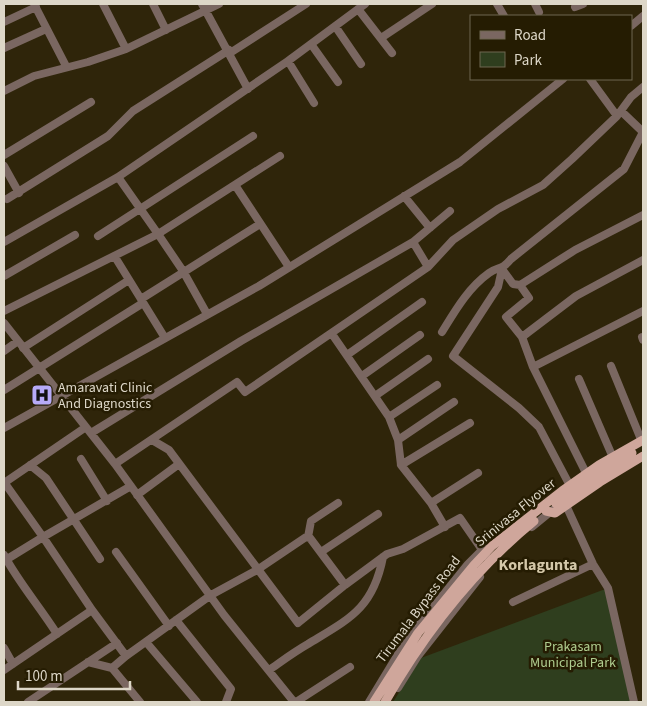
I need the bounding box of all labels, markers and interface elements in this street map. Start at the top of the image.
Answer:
legend [470,15,632,80]
text: Road [514,25,546,46]
text: Park [514,50,543,71]
place label: Amaravati Clinic And Diagnostics [58,378,153,414]
hospital icon: Amaravati Clinic And Diagnostics [30,383,54,407]
street label: Srinivasa Flyover [471,474,560,552]
street label: Tirumala Bypass Road [372,552,466,667]
district label: Korlagunta [499,554,577,576]
park label: Prakasam Municipal Park [530,637,616,673]
scale bar [18,658,130,690]
text: 100 m [25,666,63,687]

